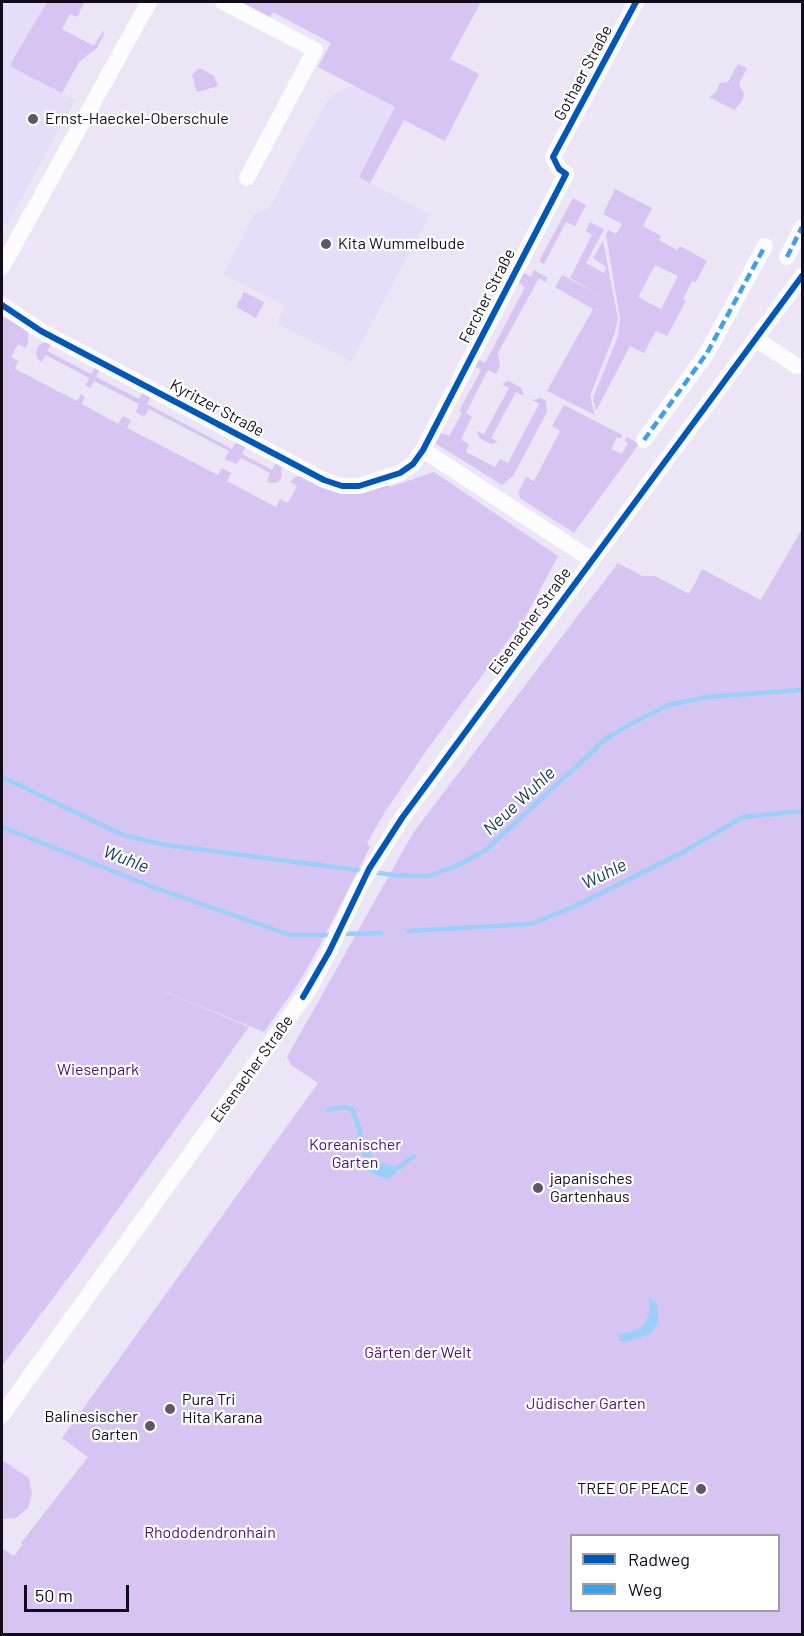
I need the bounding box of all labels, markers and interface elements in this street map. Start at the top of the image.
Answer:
street label: Gothaer Straße [550,22,616,124]
place label: Ernst-Haeckel-Oberschule [45,109,229,129]
marker: Ernst-Haeckel-Oberschule [26,112,40,126]
place label: Kita Wummelbude [338,234,465,254]
marker: Kita Wummelbude [319,237,333,251]
street label: Fercher Straße [455,245,519,347]
street label: Kyritzer Straße [167,375,267,441]
street label: Eisenacher Straße [485,564,575,678]
water label: Neue Wuhle [479,762,559,840]
water label: Wuhle [100,840,152,878]
water label: Wuhle [578,854,630,894]
street label: Eisenacher Straße [207,1012,297,1126]
park label: Wiesenpark [57,1060,139,1080]
park label: Koreanischer Garten [309,1135,401,1173]
place label: japanisches Gartenhaus [550,1169,632,1207]
marker: japanisches Gartenhaus [531,1181,545,1195]
park label: Gärten der Welt [364,1343,472,1363]
place label: Pura Tri Hita Karana [182,1390,262,1428]
park label: Jüdischer Garten [526,1394,646,1414]
marker: Pura Tri Hita Karana [163,1402,177,1416]
place label: Balinesischer Garten [45,1407,138,1445]
marker: Balinesischer Garten [143,1419,157,1433]
place label: TREE OF PEACE [577,1479,689,1499]
marker: TREE OF PEACE [694,1482,708,1496]
park label: Rhododendronhain [144,1523,276,1543]
legend [570,1534,780,1612]
text: Radweg [628,1548,690,1570]
scale bar [27,1573,132,1611]
text: Weg [628,1578,662,1600]
text: 50 m [35,1584,73,1606]

